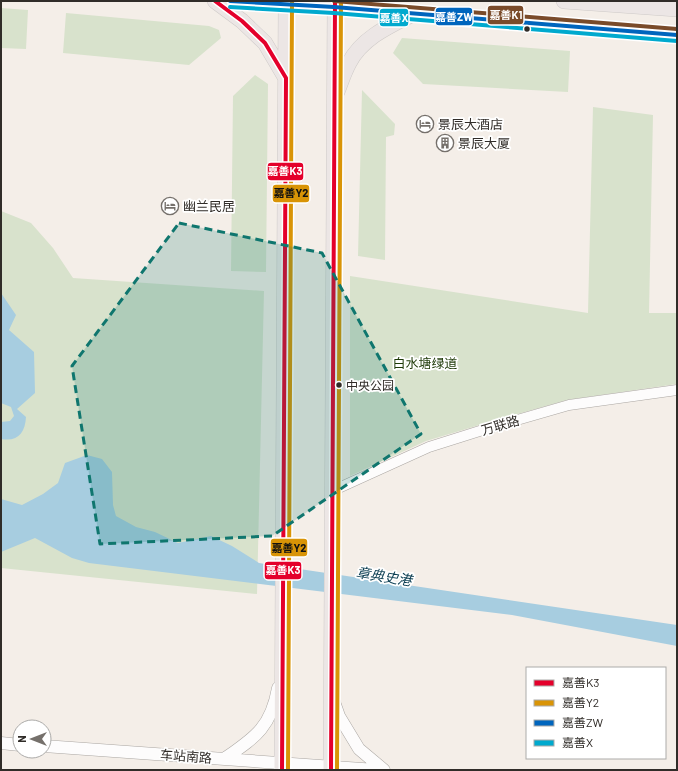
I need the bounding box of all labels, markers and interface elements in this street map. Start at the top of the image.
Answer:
line badge: 嘉善K1 [487,5,524,25]
line badge: 嘉善ZW [435,7,473,26]
line badge: 嘉善X [379,8,409,27]
text: 嘉善K1 [490,8,522,21]
text: 嘉善ZW [435,10,473,23]
text: 嘉善X [380,11,409,24]
unlabelled marker [522,24,532,34]
hotel icon: 景辰大酒店 [415,114,435,134]
place label: 景辰大酒店 [438,116,503,132]
building icon: 景辰大厦 [435,133,455,153]
place label: 景辰大厦 [458,135,510,151]
line badge: 嘉善K3 [267,162,304,181]
text: 嘉善K3 [268,164,302,177]
line badge: 嘉善Y2 [272,184,310,203]
text: 嘉善Y2 [274,186,308,199]
hotel icon: 幽兰民居 [160,196,180,216]
place label: 幽兰民居 [183,198,235,214]
park label: 白水塘绿道 [392,355,458,371]
place label: 中央公园 [346,378,394,392]
marker: 中央公园 [334,380,344,390]
street label: 万联路 [479,412,521,438]
line badge: 嘉善Y2 [270,538,308,557]
text: 嘉善Y2 [272,541,306,554]
line badge: 嘉善K3 [264,561,302,580]
text: 嘉善K3 [266,563,300,576]
water label: 章典史港 [355,563,415,589]
legend [526,667,666,759]
text: 嘉善K3 [562,675,600,689]
text: 嘉善Y2 [562,695,599,709]
text: 嘉善ZW [562,715,604,729]
north arrow [12,719,52,759]
text: N [15,735,28,743]
text: 嘉善X [562,735,593,749]
street label: 车站南路 [159,746,213,766]

